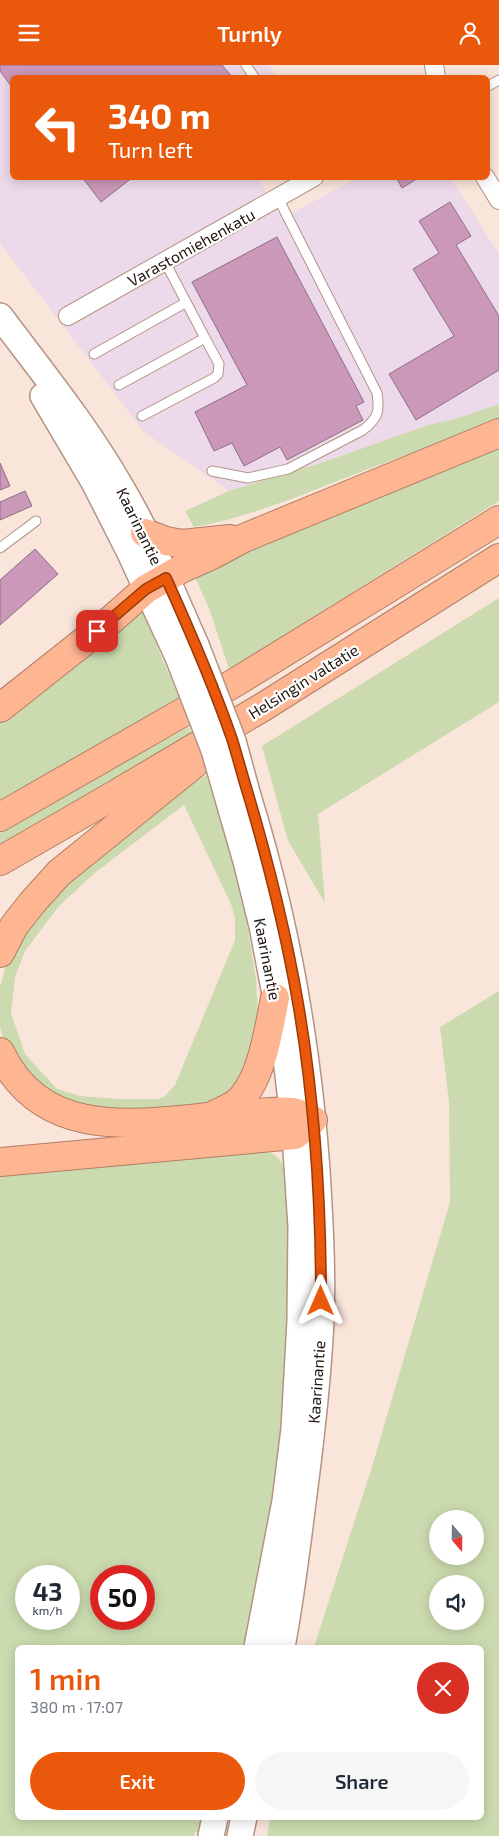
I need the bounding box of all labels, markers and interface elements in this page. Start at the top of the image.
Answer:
icon: menu [15,19,43,47]
icon: person [456,19,484,47]
text: Turnly [217,20,282,46]
text: 340 m [108,94,211,136]
icon: left [25,95,90,160]
text: Turn left [108,136,193,162]
street label: Varastomiehenkatu [124,204,258,290]
street label: Kaarinantie [113,484,167,568]
pin [76,610,118,652]
icon: arrive [83,617,111,645]
street label: Helsingin valtatie [244,640,362,722]
street label: Kaarinantie [251,916,285,1002]
position arrow [294,1274,346,1326]
street label: Kaarinantie [304,1340,328,1424]
north arrow [429,1510,484,1565]
map controls [429,1510,484,1630]
speed limit sign: 50 [90,1565,155,1630]
button: sound [429,1575,484,1630]
text: 43 [32,1576,63,1606]
text: km/h [33,1603,62,1617]
text: 1 min [30,1660,101,1696]
button: close [417,1662,469,1714]
text: 380 m · 17:07 [30,1697,123,1716]
button: Exit [30,1752,245,1810]
button: Share [255,1752,469,1810]

